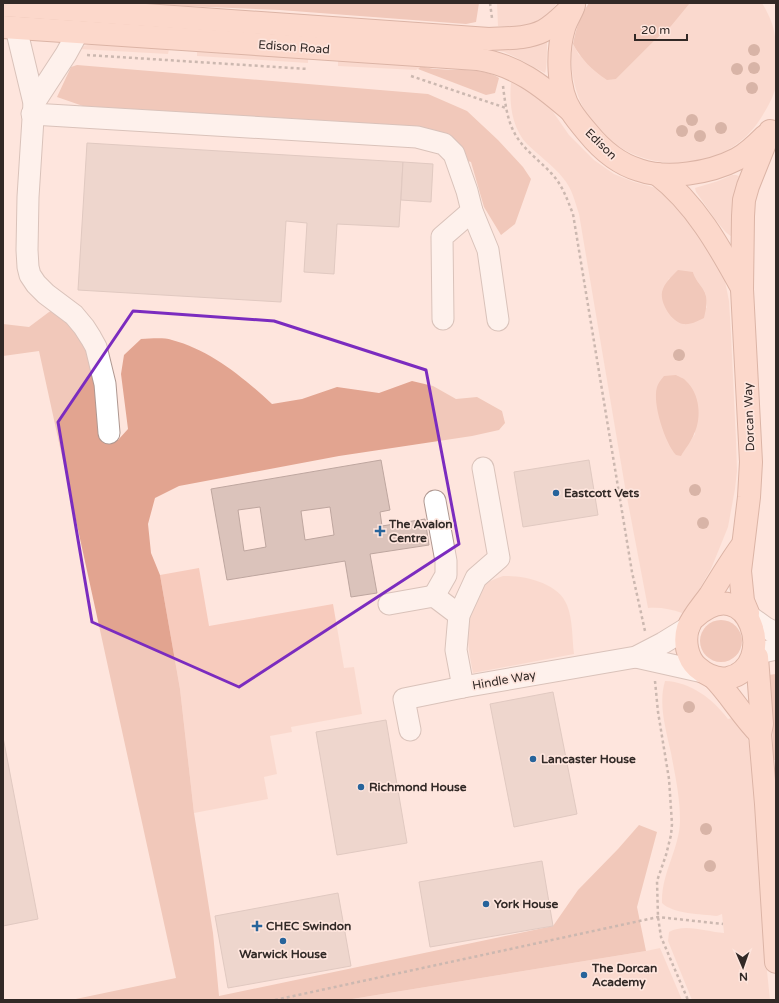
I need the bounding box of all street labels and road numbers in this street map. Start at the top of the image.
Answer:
street label: Edison Road [258,38,330,56]
street label: Edison [582,126,620,162]
street label: Dorcan Way [741,382,757,452]
street label: Hindle Way [471,667,537,692]

